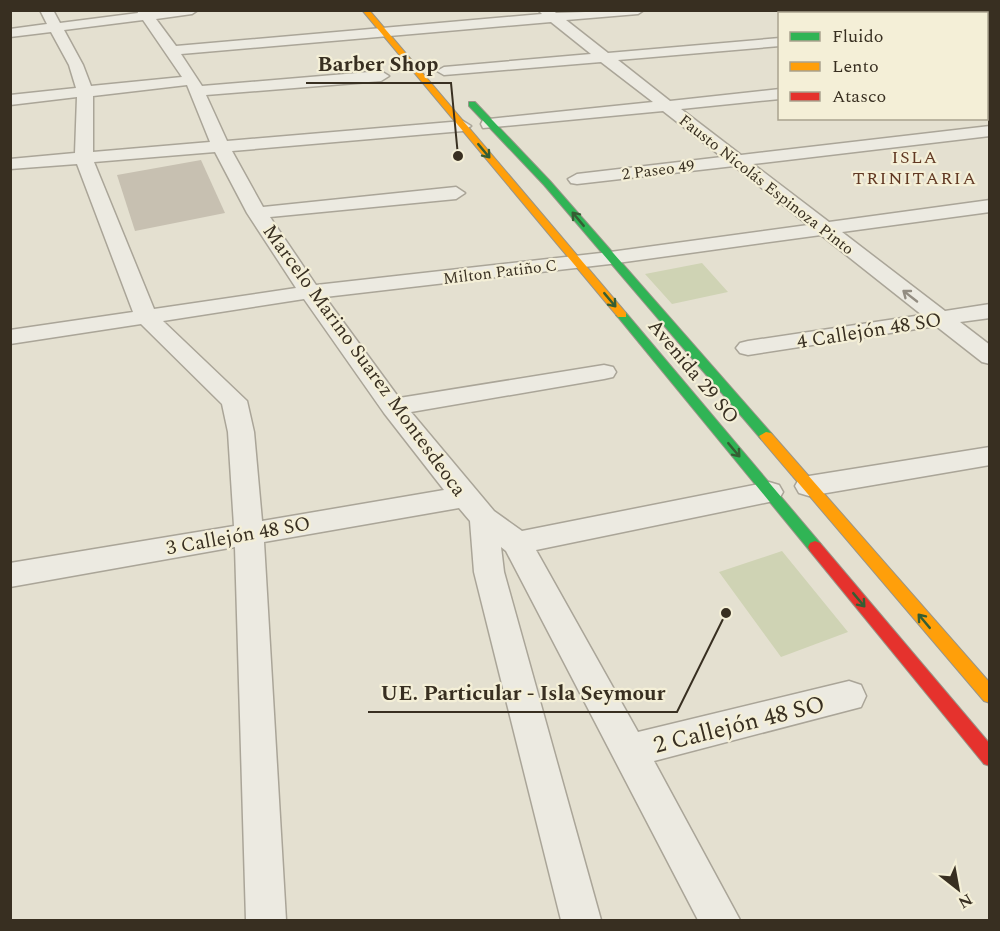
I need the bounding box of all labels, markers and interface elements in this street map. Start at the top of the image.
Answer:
legend [778,12,988,120]
text: Fluido [832,23,884,50]
callout: Barber Shop [306,44,451,83]
text: Barber Shop [318,49,438,81]
text: Lento [832,53,879,80]
text: Atasco [832,83,886,110]
street label: Fausto Nicolás Espinoza Pinto [674,109,859,261]
one-way arrow [477,143,491,158]
district label: ISLA TRINITARIA [853,144,977,192]
street label: 2 Paseo 49 [620,154,696,186]
one-way arrow [571,211,584,227]
street label: Marcelo Marino Suarez Montesdeoca [255,218,474,503]
street label: Milton Patiño C [442,253,558,291]
one-way arrow [902,289,918,302]
one-way arrow [603,292,617,307]
street label: 4 Callejón 48 SO [795,305,944,357]
street label: Avenida 29 SO [640,313,746,431]
one-way arrow [728,442,741,458]
street label: 3 Callejón 48 SO [164,509,313,563]
one-way arrow [852,592,865,608]
one-way arrow [917,614,931,629]
callout: UE. Particular - Isla Seymour [368,673,677,712]
text: UE. Particular - Isla Seymour [381,678,665,710]
street label: 2 Callejón 48 SO [650,686,829,764]
north arrow [928,859,988,919]
text: N [953,887,977,915]

